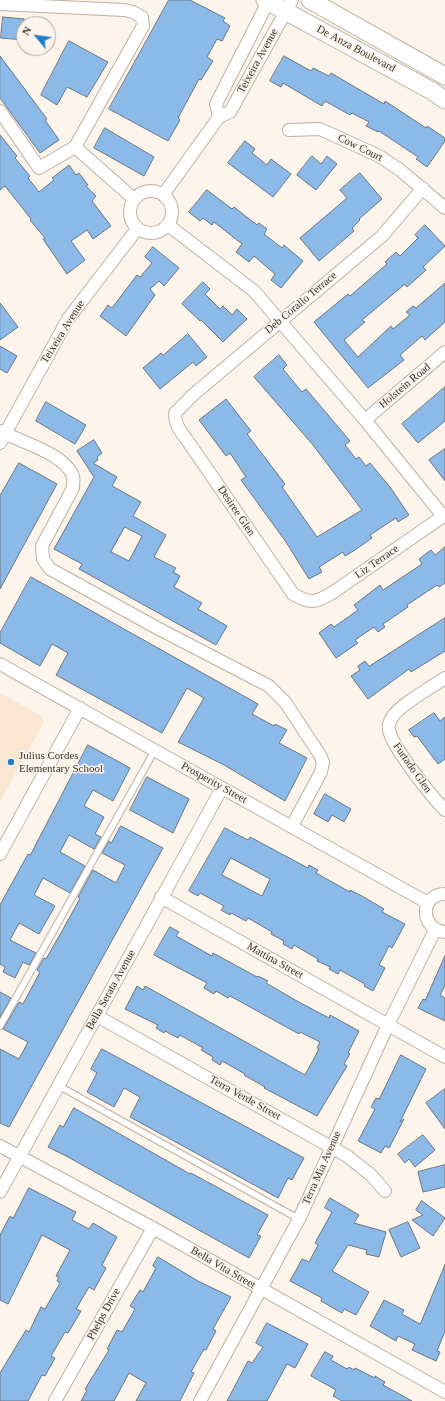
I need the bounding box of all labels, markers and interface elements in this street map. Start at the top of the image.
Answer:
north arrow [16,16,56,56]
street label: De Anza Boulevard [314,23,398,75]
text: N [19,24,34,37]
street label: Teixeira Avenue [235,26,281,96]
street label: Cow Court [335,131,385,165]
street label: Deb Corallo Terrace [262,269,340,337]
street label: Teixeira Avenue [38,298,88,366]
street label: Holstein Road [377,361,433,411]
street label: Desiree Glen [214,483,258,539]
street label: Liz Terrace [353,542,401,582]
street label: Furtado Glen [390,740,434,796]
place label: Julius Cordes Elementary School [19,749,103,775]
marker: Julius Cordes Elementary School [6,757,16,767]
street label: Prosperity Street [179,759,249,807]
street label: Mattina Street [244,940,306,982]
street label: Bella Serata Avenue [84,948,138,1032]
street label: Terra Verde Street [207,1073,283,1123]
street label: Terra Mia Avenue [300,1129,344,1207]
street label: Bella Vita Street [188,1244,258,1292]
street label: Phelps Drive [84,1286,124,1342]

